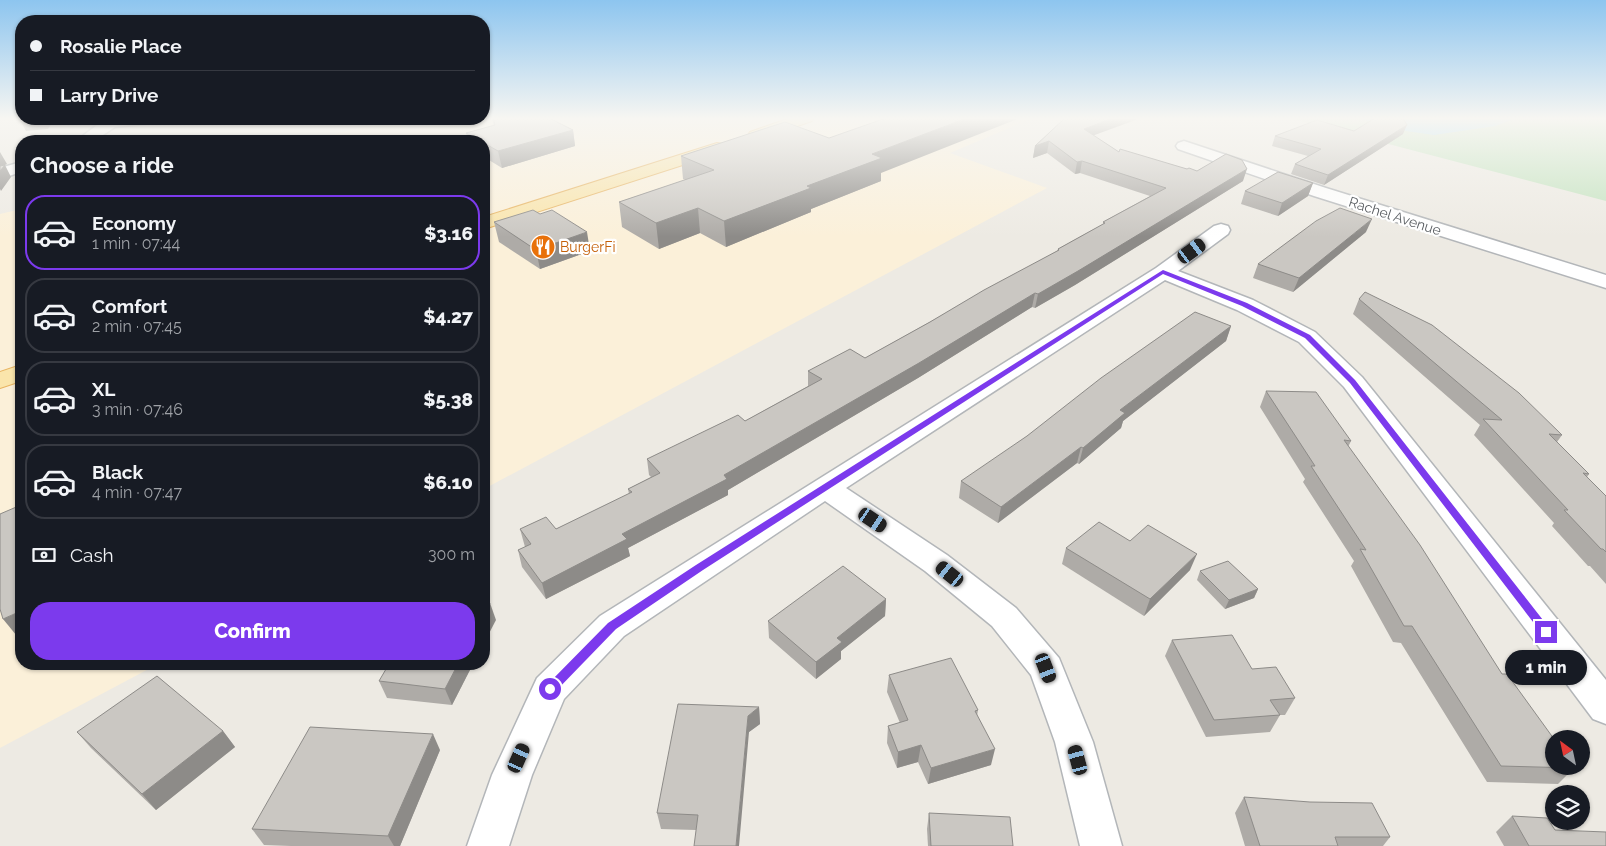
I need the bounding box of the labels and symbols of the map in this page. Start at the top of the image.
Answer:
street label: Rachel Avenue [1347,193,1443,239]
restaurant icon: BurgerFi [530,234,556,260]
car [1175,236,1208,266]
place label: BurgerFi [560,239,615,255]
car [856,505,889,535]
car [933,559,966,589]
route end [1535,621,1557,643]
callout: 1 min [1505,650,1587,684]
car [1033,651,1058,685]
route start [539,678,561,700]
north arrow [1545,730,1590,775]
car [506,741,531,775]
car [1066,744,1089,776]

